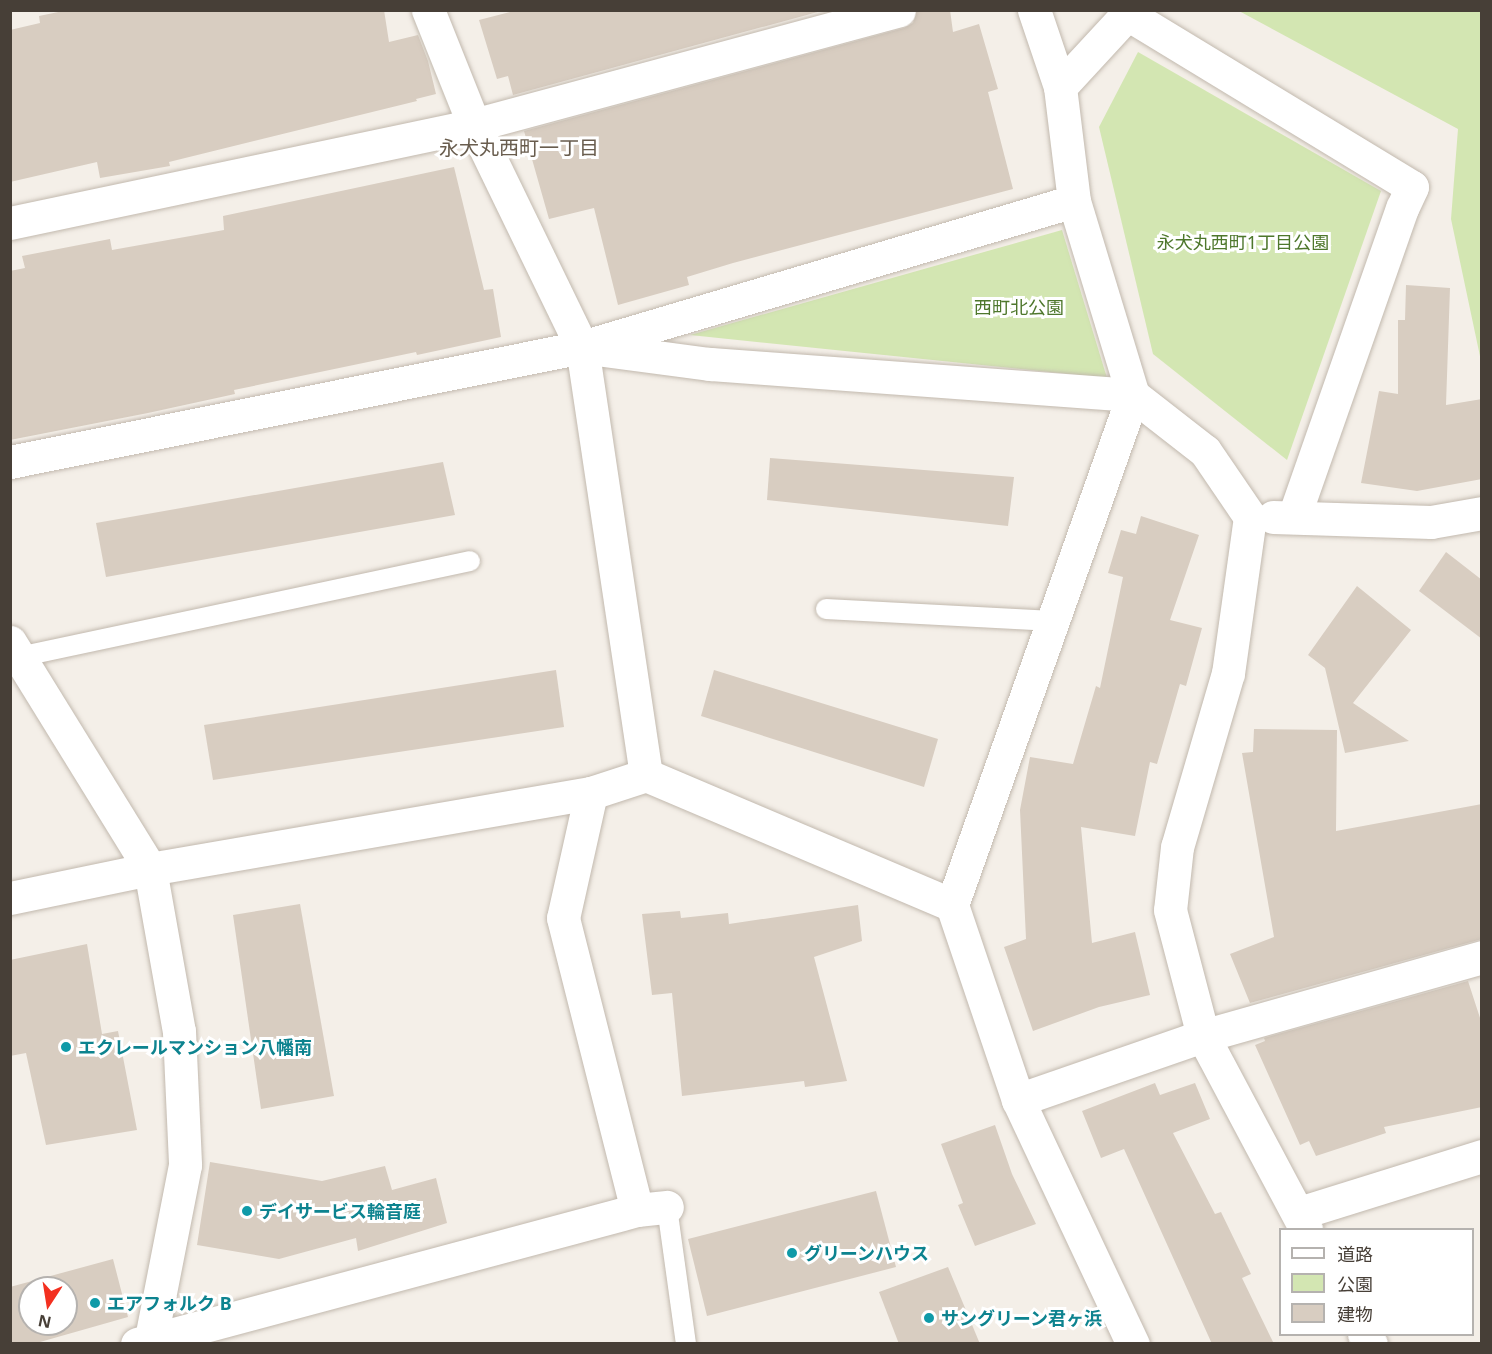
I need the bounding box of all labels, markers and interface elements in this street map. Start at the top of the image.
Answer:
district label: 永犬丸西町一丁目 [439,135,599,159]
park label: 永犬丸西町1丁目公園 [1157,231,1329,253]
park label: 西町北公園 [974,296,1064,318]
place label: エクレールマンション八幡南 [78,1036,312,1058]
marker: エクレールマンション八幡南 [59,1040,73,1054]
place label: デイサービス輪音庭 [259,1200,421,1222]
marker: デイサービス輪音庭 [240,1204,254,1218]
legend [1279,1228,1474,1336]
place label: グリーンハウス [804,1242,930,1264]
text: 道路 [1337,1242,1373,1266]
marker: グリーンハウス [785,1246,799,1260]
text: 公園 [1337,1272,1373,1296]
north arrow [18,1276,78,1336]
place label: エアフォルク B [107,1292,232,1314]
marker: エアフォルク B [88,1296,102,1310]
text: 建物 [1337,1302,1373,1326]
place label: サングリーン君ヶ浜 [941,1307,1103,1329]
text: N [36,1310,53,1334]
marker: サングリーン君ヶ浜 [922,1311,936,1325]

